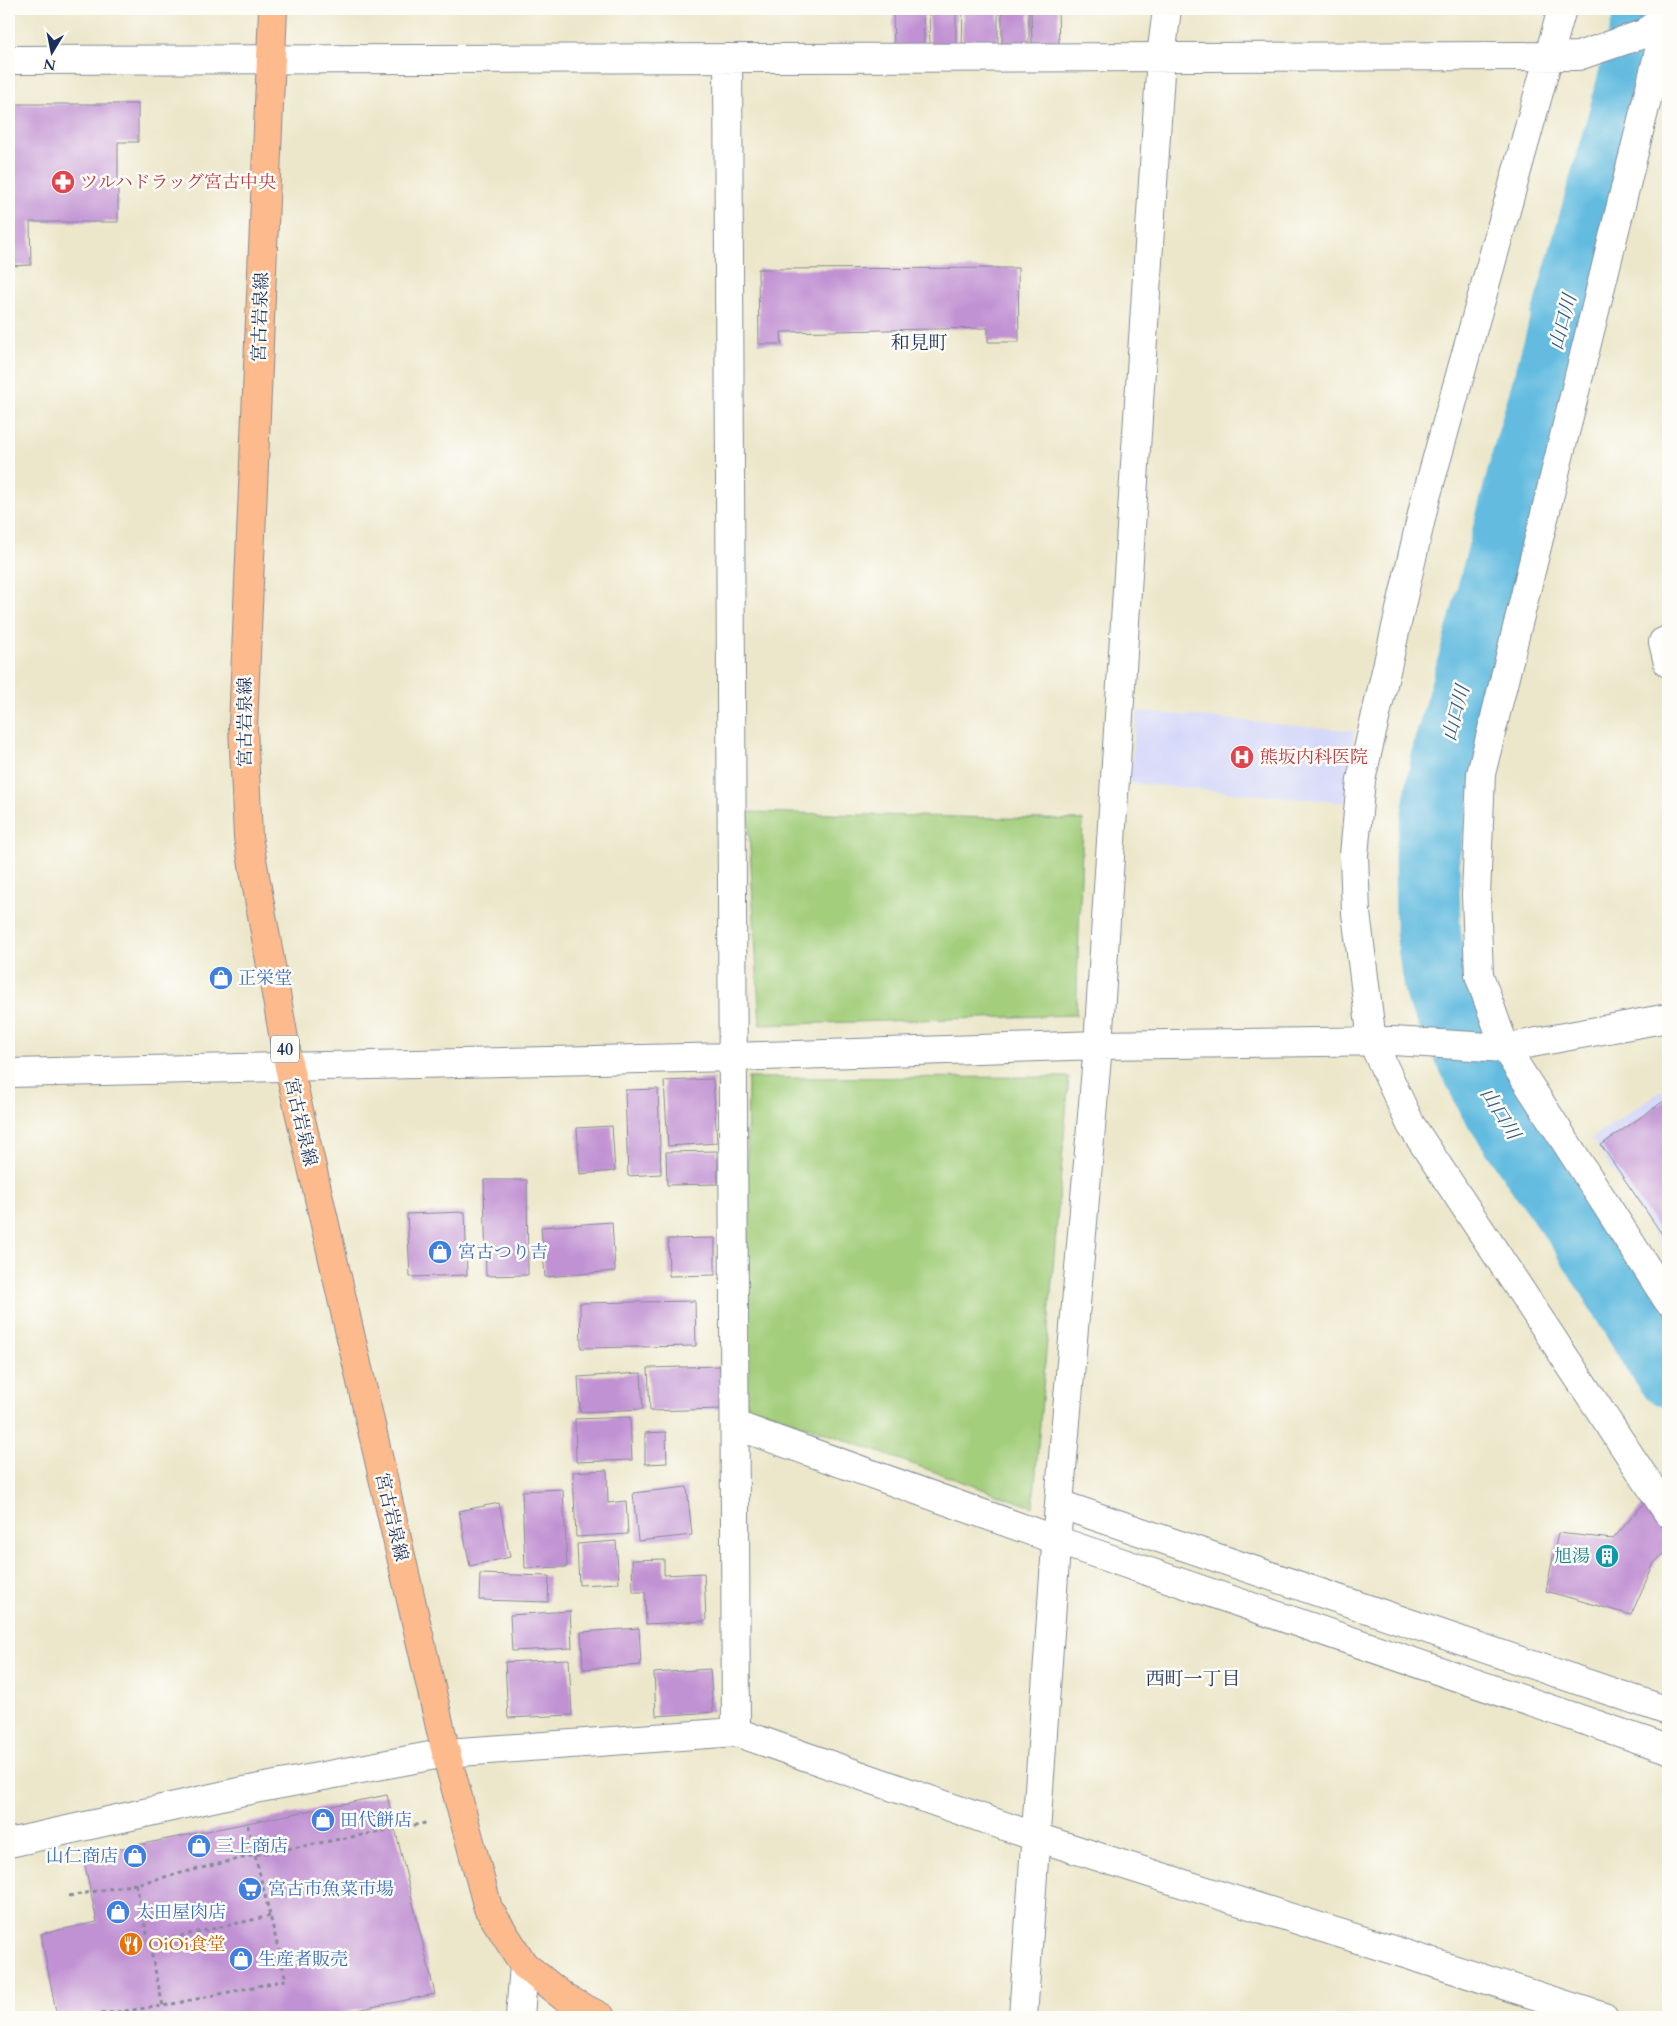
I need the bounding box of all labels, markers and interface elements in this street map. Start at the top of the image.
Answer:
north arrow [28,28,78,78]
text: N [42,54,57,75]
pharmacy icon: ツルハドラッグ宮古中央 [50,169,76,195]
place label: ツルハドラッグ宮古中央 [80,170,276,195]
street label: 宮古岩泉線 [246,272,275,362]
water label: 山口川 [1543,289,1583,353]
district label: 和見町 [890,330,948,356]
street label: 宮古岩泉線 [233,677,258,767]
water label: 山口川 [1436,680,1476,744]
hospital icon: 熊坂内科医院 [1229,744,1255,770]
place label: 熊坂内科医院 [1260,745,1368,770]
shop icon: 正栄堂 [208,965,234,991]
place label: 正栄堂 [238,966,292,991]
road number: 40 [271,1036,299,1062]
street label: 宮古岩泉線 [278,1075,323,1169]
water label: 山口川 [1474,1082,1527,1146]
shop icon: 宮古つり吉 [427,1239,453,1265]
place label: 宮古つり吉 [458,1240,548,1265]
street label: 宮古岩泉線 [369,1470,414,1564]
building icon: 旭湯 [1594,1543,1620,1569]
place label: 旭湯 [1554,1544,1590,1569]
district label: 西町一丁目 [1145,1666,1241,1692]
shop icon: 田代餅店 [310,1807,336,1833]
place label: 田代餅店 [340,1808,412,1833]
shop icon: 三上商店 [186,1833,212,1859]
place label: 三上商店 [216,1834,288,1859]
shop icon: 山仁商店 [122,1843,148,1869]
place label: 山仁商店 [46,1844,118,1869]
supermarket icon: 宮古市魚菜市場 [237,1876,263,1902]
place label: 宮古市魚菜市場 [268,1877,394,1902]
shop icon: 太田屋肉店 [105,1899,131,1925]
place label: 太田屋肉店 [136,1900,226,1925]
restaurant icon: OiOi食堂 [118,1931,144,1957]
place label: OiOi食堂 [148,1932,225,1957]
shop icon: 生産者販売 [228,1946,254,1972]
place label: 生産者販売 [258,1947,348,1972]

